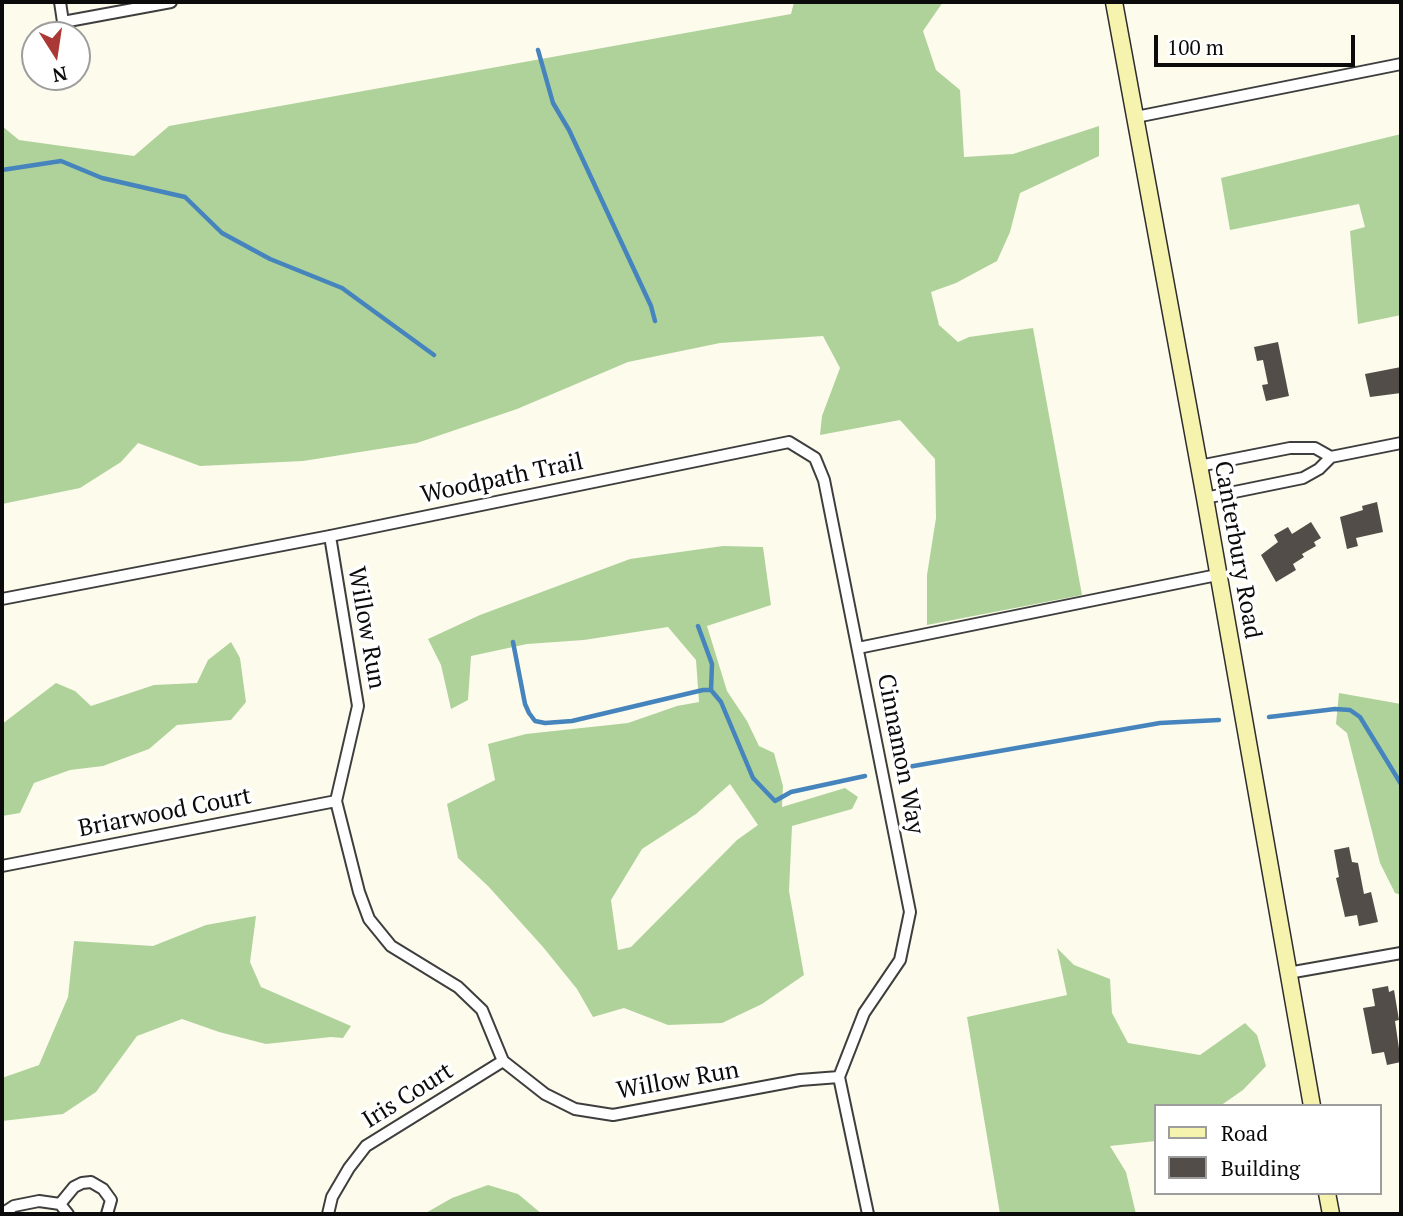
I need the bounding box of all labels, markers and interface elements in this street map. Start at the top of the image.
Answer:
north arrow [21,21,91,91]
scale bar [1158,21,1359,65]
text: 100 m [1167,33,1224,61]
text: N [50,61,70,89]
street label: Woodpath Trail [418,448,586,510]
street label: Canterbury Road [1207,459,1267,641]
street label: Willow Run [341,565,391,691]
street label: Cinnamon Way [870,672,930,836]
street label: Briarwood Court [76,782,254,844]
street label: Willow Run [615,1056,741,1106]
street label: Iris Court [357,1057,459,1135]
legend [1154,1104,1382,1195]
text: Road [1221,1119,1268,1147]
text: Building [1221,1154,1300,1182]

